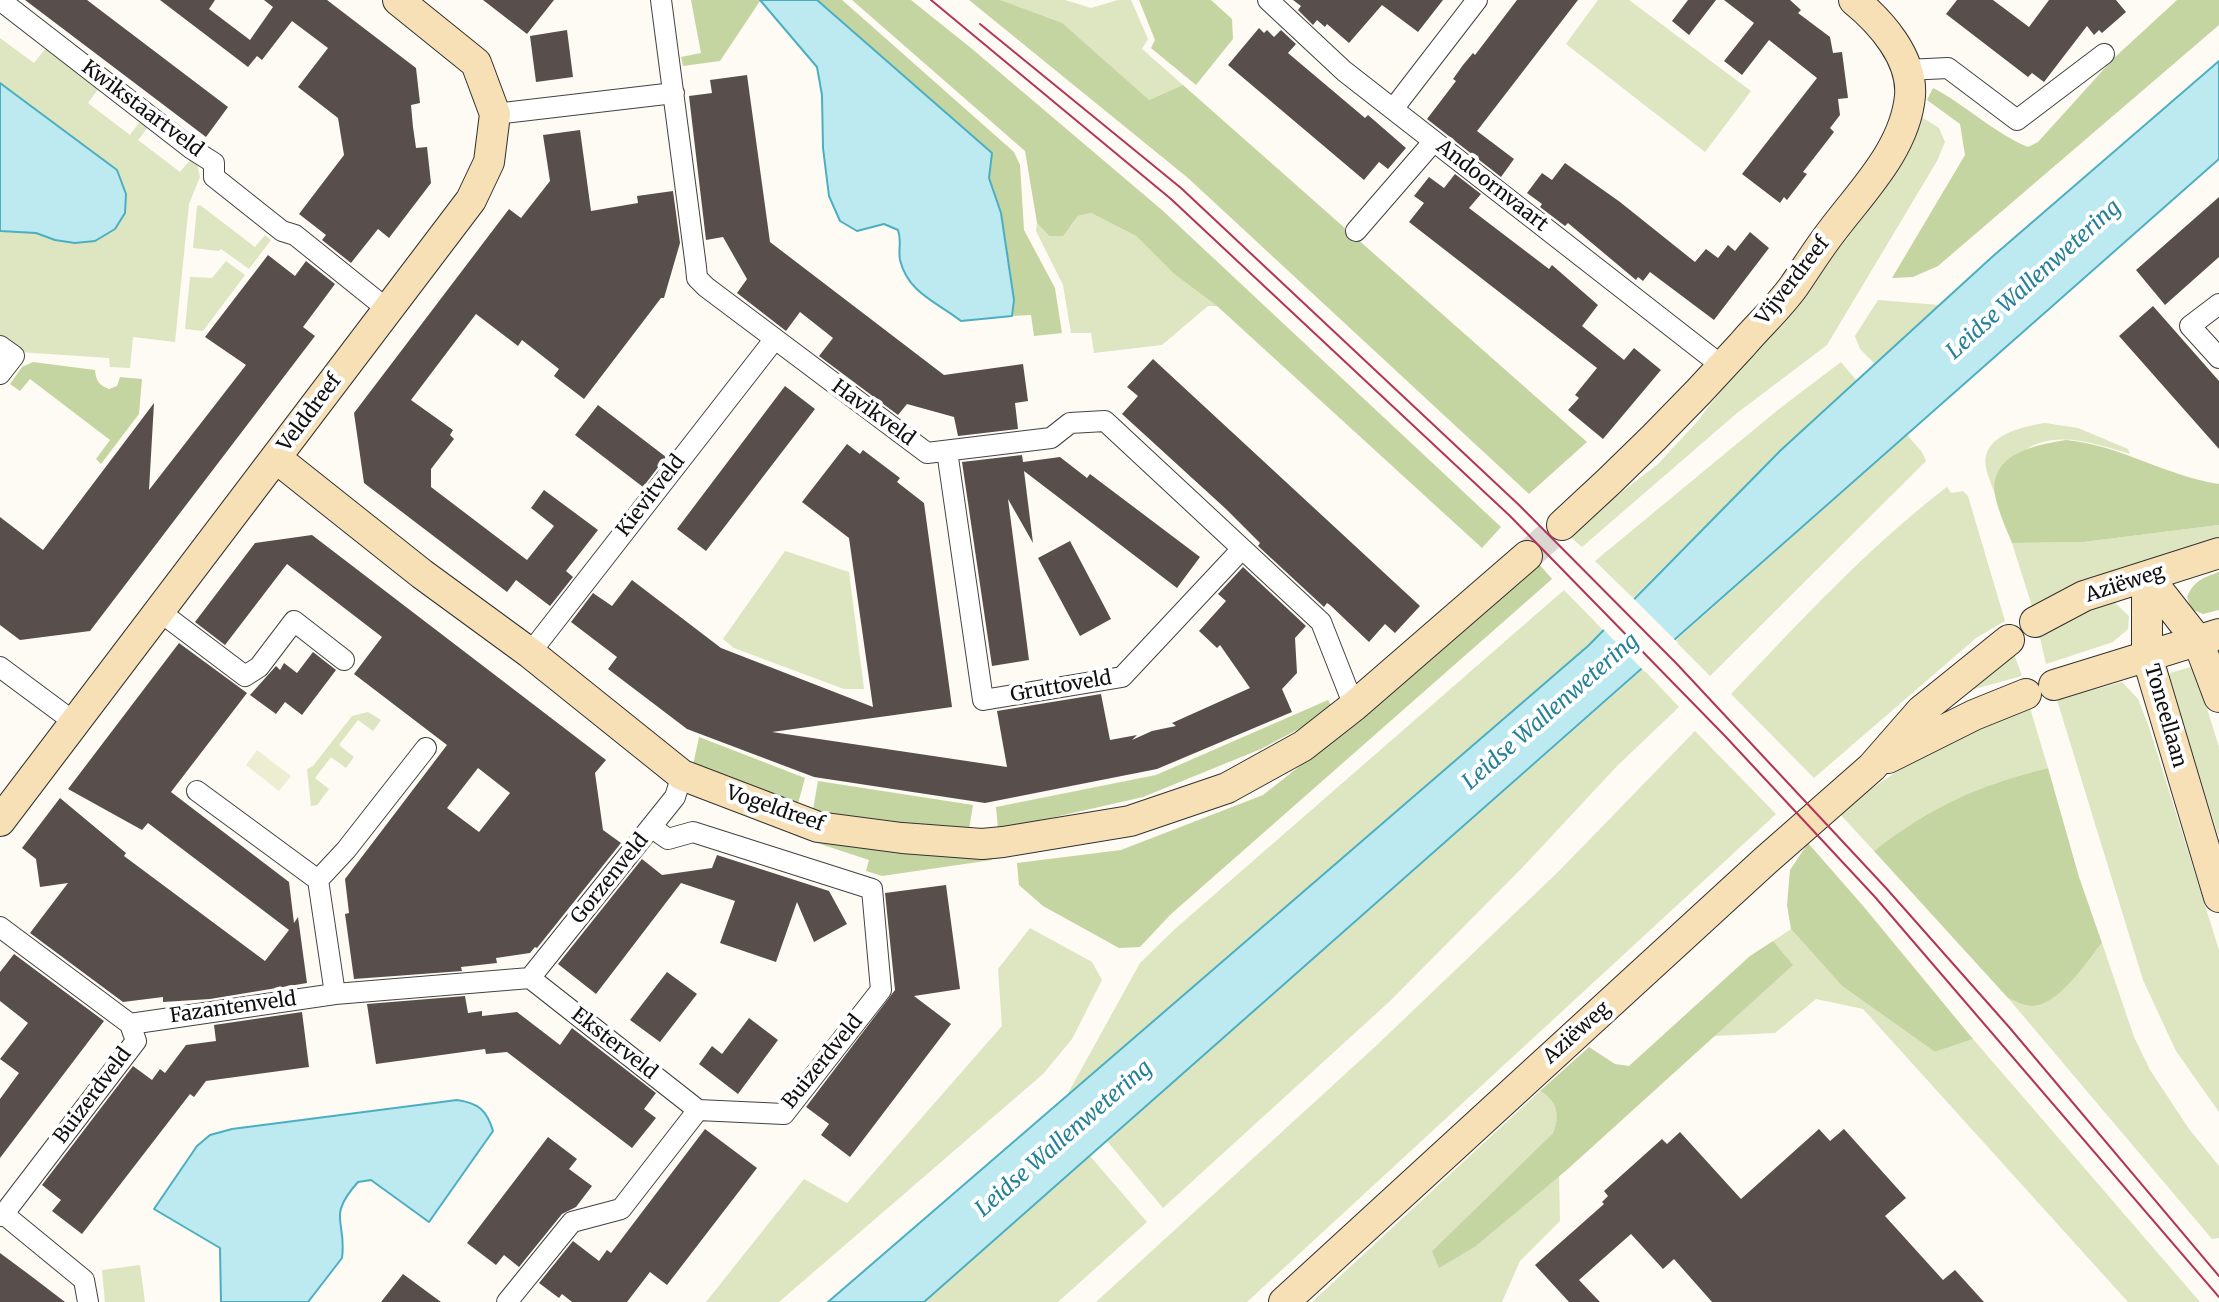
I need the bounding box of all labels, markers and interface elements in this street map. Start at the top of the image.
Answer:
street label: Kwikstaartveld [77,56,207,162]
street label: Andoornvaart [1431,135,1553,237]
water label: Leidse Wallenwetering [1942,195,2126,365]
street label: Vijverdreef [1751,232,1835,330]
street label: Velddreef [273,370,347,456]
street label: Havikveld [827,375,919,451]
street label: Kievitveld [612,450,690,542]
street label: Aziëweg [2082,560,2168,608]
water label: Leidse Wallenwetering [1457,628,1645,796]
street label: Toneellaan [2139,661,2191,771]
street label: Gruttoveld [1009,666,1113,708]
street label: Vogeldreef [723,781,827,837]
street label: Gorzenveld [566,829,654,929]
street label: Fazantenveld [168,987,298,1029]
street label: Aziëweg [1539,997,1615,1069]
street label: Eksterveld [566,1003,662,1085]
street label: Buizerdveld [778,1010,868,1114]
street label: Buizerdveld [49,1043,137,1149]
water label: Leidse Wallenwetering [970,1055,1158,1223]

